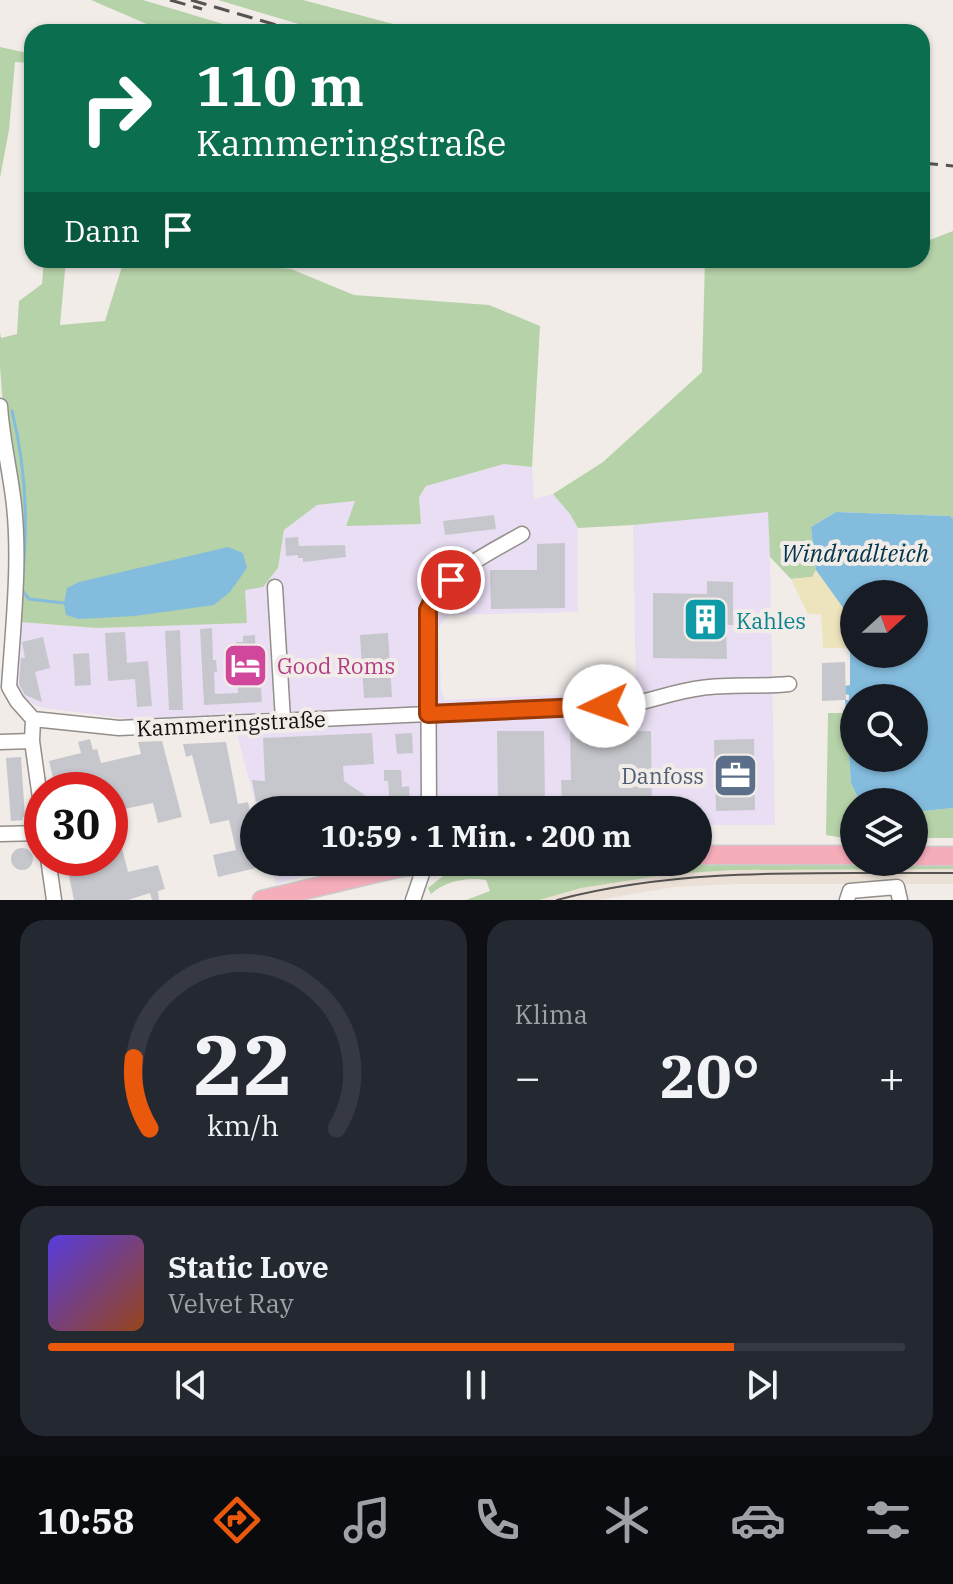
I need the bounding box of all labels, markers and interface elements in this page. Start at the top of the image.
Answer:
text: 110 m [196,49,364,121]
icon: right [64,56,168,160]
text: Kammeringstraße [196,119,506,166]
icon: arrive [156,208,200,252]
text: Dann [64,211,140,250]
water label: Windradlteich [781,537,929,569]
pin [417,546,485,614]
icon: arrive [429,558,473,602]
north arrow [840,580,928,668]
map controls [840,580,928,876]
building icon: Kahles [681,596,729,644]
place label: Kahles [736,606,806,635]
hotel icon: Good Roms [222,641,270,689]
place label: Good Roms [277,651,395,680]
position arrow [562,664,646,748]
button: search [840,684,928,772]
street label: Kammeringstraße [136,704,326,742]
office icon: Danfoss [711,751,759,799]
place label: Danfoss [621,761,704,790]
speed limit sign: 30 [24,772,128,876]
button: layers [840,788,928,876]
text: 10:59 · 1 Min. · 200 m [321,816,631,855]
text: Klima [515,997,588,1031]
text: 22 [193,1010,293,1118]
text: 20° [660,1036,760,1115]
text: − [515,1048,541,1105]
text: + [879,1048,905,1105]
text: km/h [207,1107,279,1144]
text: Static Love [168,1247,329,1286]
text: Velvet Ray [168,1286,294,1320]
icon: previous [169,1363,213,1407]
icon: pause [454,1363,498,1407]
icon: next [740,1363,784,1407]
icon: directions [209,1492,265,1548]
icon: music [339,1492,395,1548]
icon: phone [469,1492,525,1548]
icon: climate [599,1492,655,1548]
icon: car [730,1492,786,1548]
icon: filters [860,1492,916,1548]
text: 10:58 [37,1497,134,1544]

